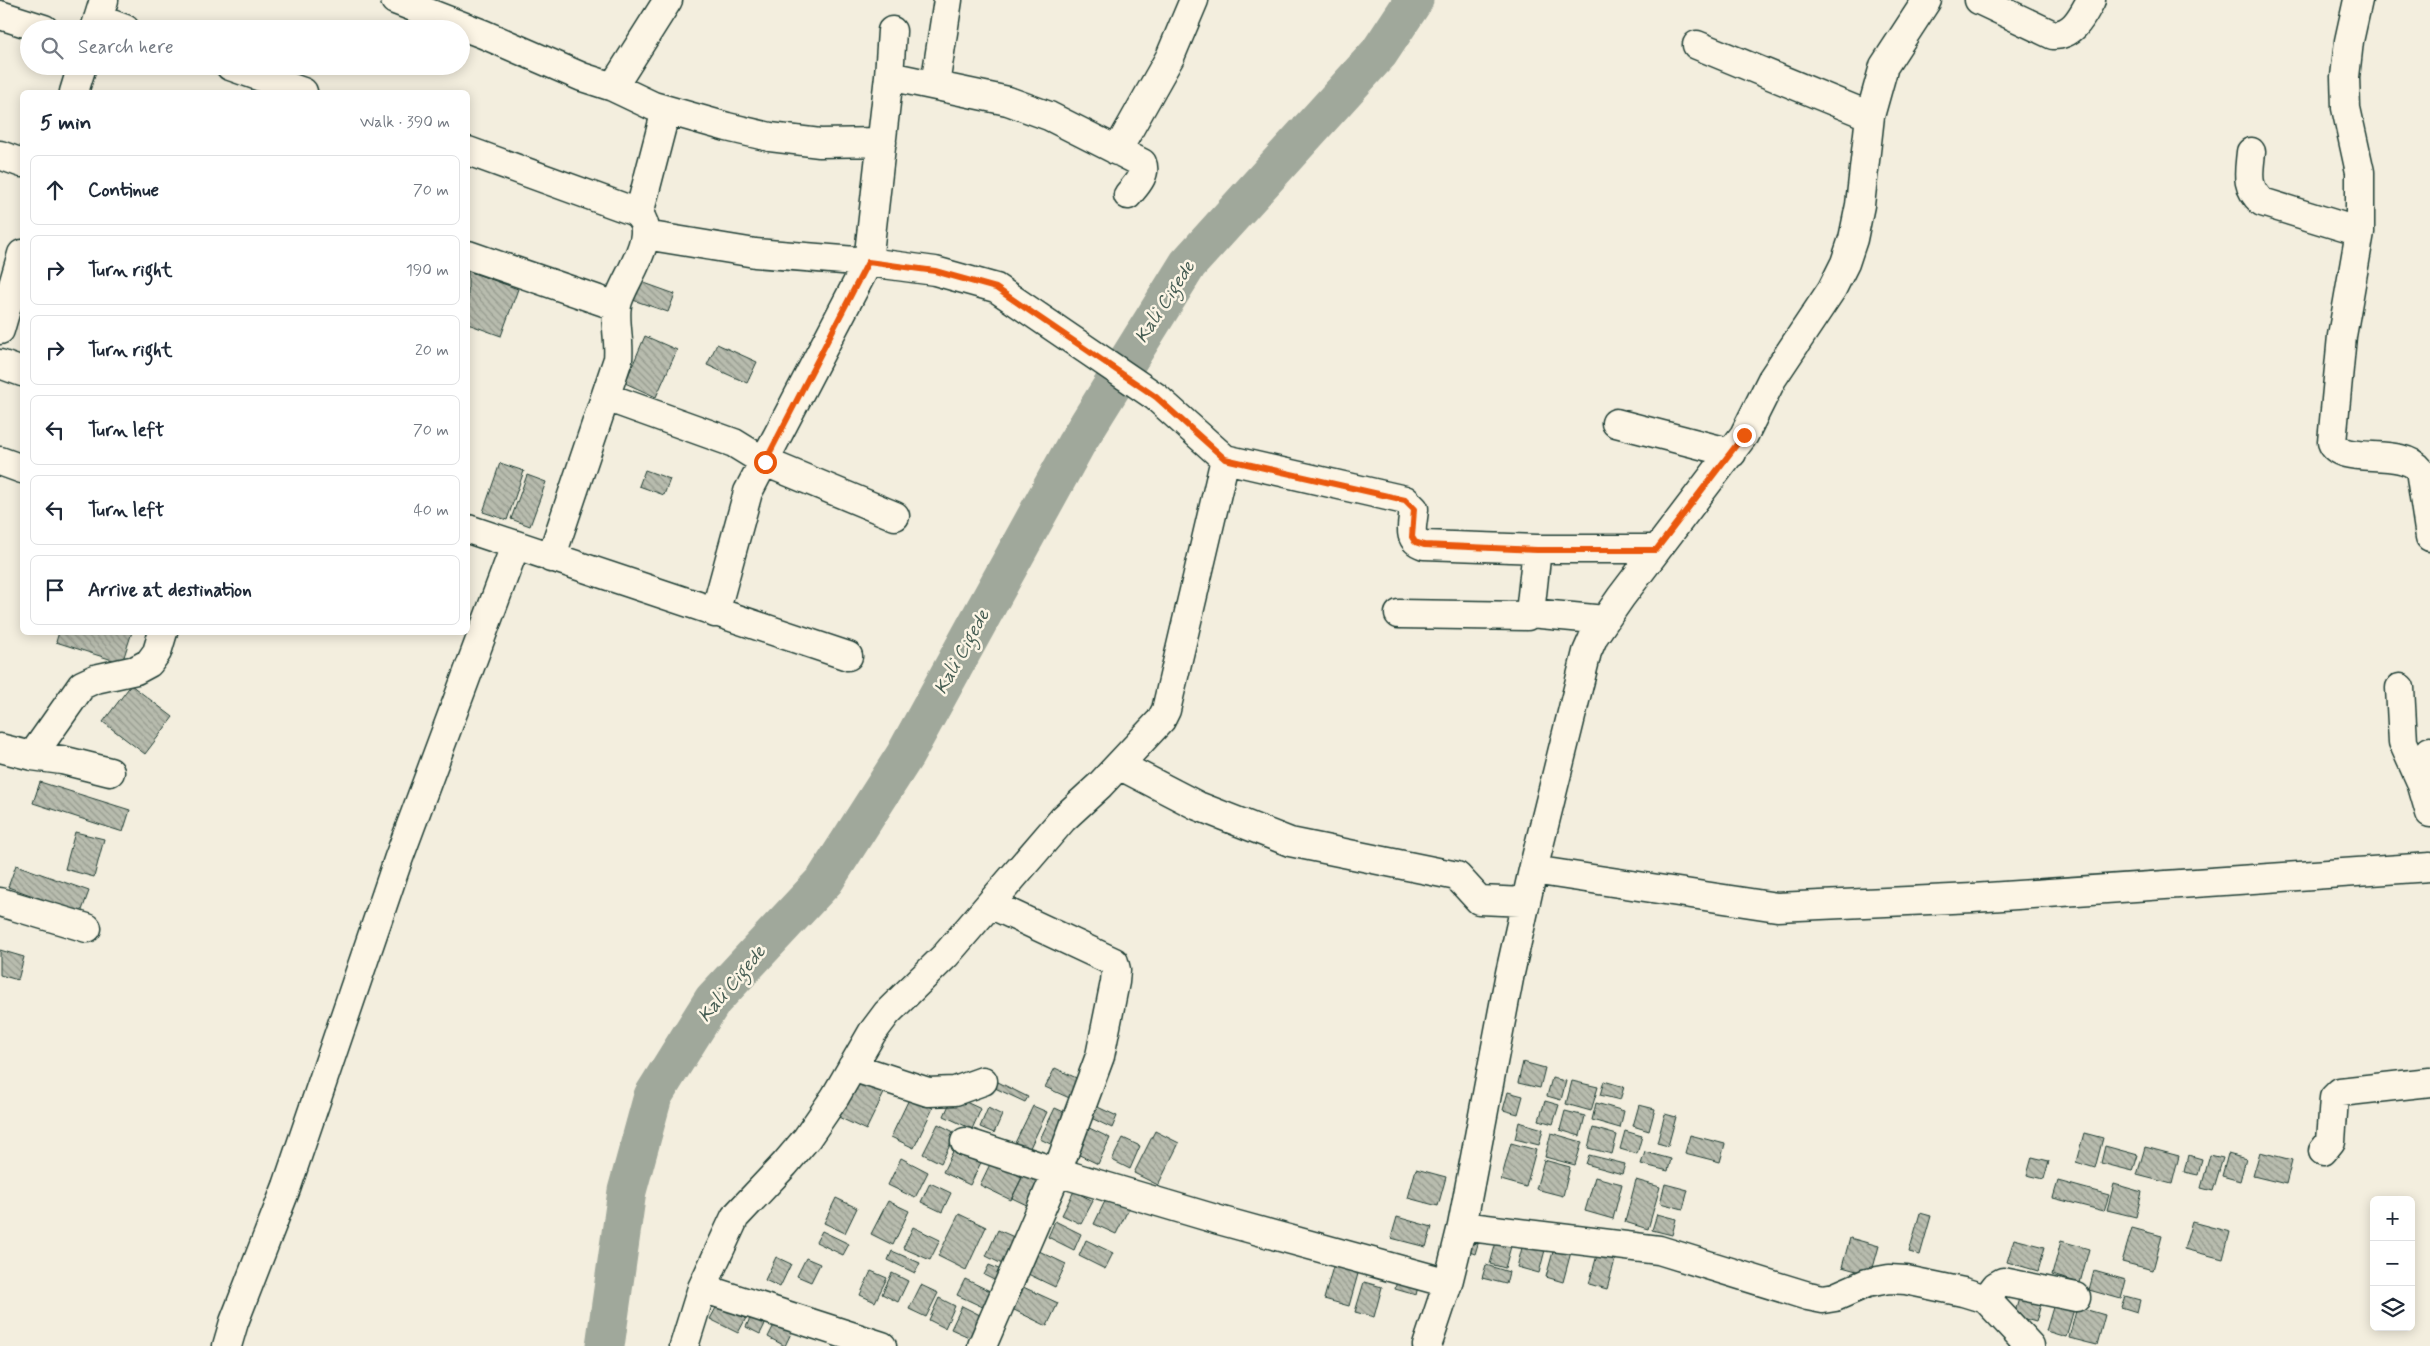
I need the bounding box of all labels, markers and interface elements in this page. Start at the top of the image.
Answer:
search box [20,20,470,75]
icon: search [38,34,66,62]
text: Search here [78,35,174,60]
text: 5 min [40,109,92,137]
text: Walk · 390 m [360,112,450,133]
icon: ahead [41,176,69,204]
text: Continue [88,178,159,203]
text: 70 m [413,180,449,201]
water label: Kali Cigede [1129,255,1203,349]
icon: right [41,256,69,284]
text: Turn right [88,258,172,283]
text: 190 m [406,260,449,281]
icon: right [41,336,69,364]
text: Turn right [88,338,172,363]
text: 20 m [415,340,449,361]
icon: left [41,416,69,444]
text: Turn left [88,418,164,443]
text: 70 m [413,420,449,441]
route end [1733,424,1756,447]
route start [754,451,777,474]
icon: left [41,496,69,524]
text: Turn left [88,498,164,523]
text: 40 m [413,500,449,521]
icon: arrive [41,576,69,604]
text: Arrive at destination [88,578,252,603]
water label: Kali Cigede [928,604,998,700]
water label: Kali Cigede [692,939,774,1029]
map controls [2370,1196,2415,1331]
button: + [2370,1196,2415,1241]
button: − [2370,1241,2415,1286]
button: layers [2370,1286,2415,1331]

